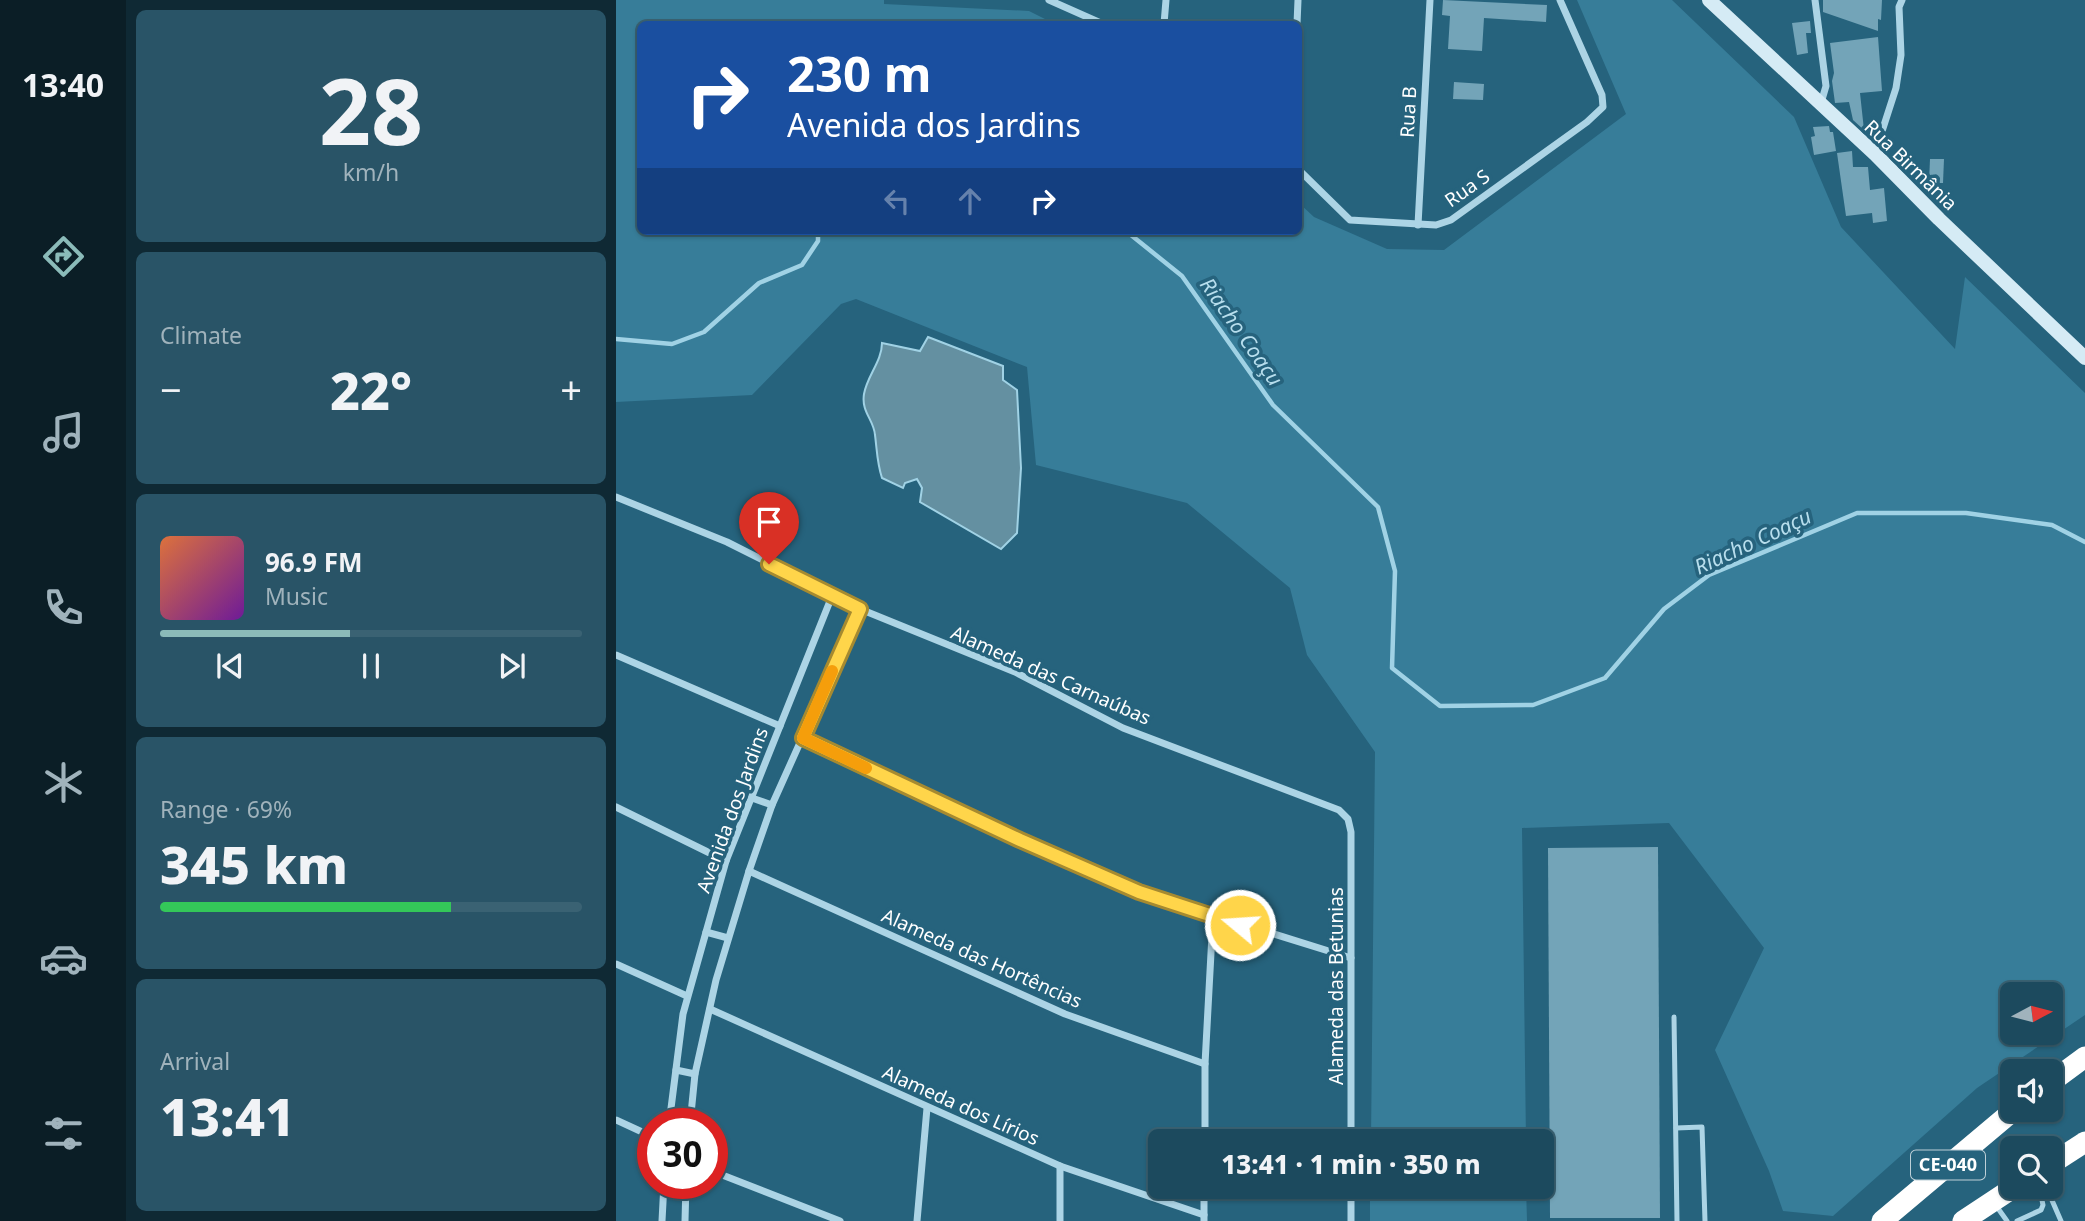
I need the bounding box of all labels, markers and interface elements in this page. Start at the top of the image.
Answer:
text: 230 m [787,40,932,106]
text: 28 [319,48,423,172]
icon: right [672,49,763,140]
text: 13:40 [22,63,104,106]
street label: Rua B [1394,86,1422,138]
text: Avenida dos Jardins [787,103,1081,146]
street label: Rua Birmânia [1859,114,1963,216]
text: km/h [343,156,399,188]
street label: Rua S [1439,163,1495,213]
icon: left [878,182,916,220]
icon: ahead [951,182,989,220]
icon: right [1024,182,1062,220]
icon: directions [39,232,88,281]
water label: Riacho Coaçu [1194,272,1289,391]
text: Climate [160,319,242,351]
text: 22° [330,354,412,425]
text: − [160,363,182,415]
text: + [560,363,582,415]
icon: music [39,408,88,457]
pin [739,492,799,564]
water label: Riacho Coaçu [1690,502,1816,580]
icon: arrive [750,503,788,541]
text: 96.9 FM [265,544,362,580]
text: Music [265,580,328,612]
icon: phone [39,583,88,632]
street label: Alameda das Carnaúbas [947,619,1155,731]
icon: previous [211,647,249,685]
icon: pause [352,647,390,685]
icon: next [493,647,531,685]
street label: Avenida dos Jardins [690,724,774,896]
icon: climate [39,758,88,807]
text: Range · 69% [160,793,292,825]
text: 345 km [160,828,348,899]
street label: Alameda das Betunias [1323,887,1349,1085]
position arrow [1203,888,1277,962]
street label: Alameda das Hortências [878,902,1086,1014]
icon: car [39,934,88,983]
north arrow [2000,982,2063,1045]
map controls [2000,982,2063,1199]
text: Arrival [160,1045,230,1077]
street label: Alameda dos Lírios [879,1059,1043,1151]
button: sound [2000,1059,2063,1122]
text: 13:41 [160,1080,295,1151]
speed limit sign: 30 [637,1108,728,1199]
icon: filters [39,1109,88,1158]
button: search [2000,1136,2063,1199]
text: 13:41 · 1 min · 350 m [1221,1146,1481,1182]
road number: CE-040 [1911,1150,1985,1180]

